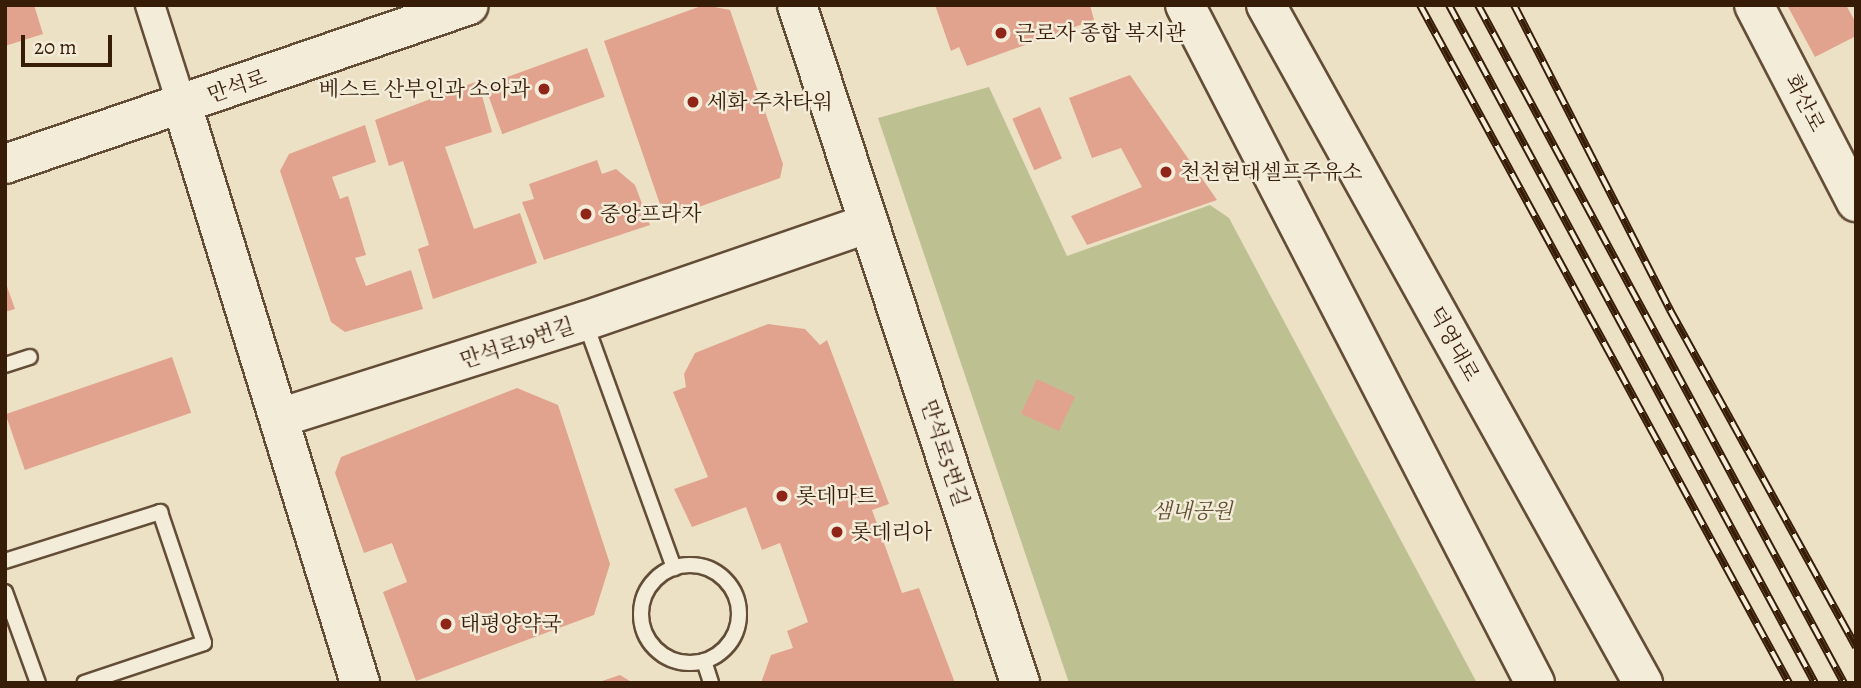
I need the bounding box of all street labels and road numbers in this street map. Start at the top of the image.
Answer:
street label: 만석로 [204,64,270,108]
street label: 화산로 [1780,70,1830,136]
street label: 덕영대로 [1423,302,1485,386]
street label: 만석로19번길 [457,313,577,373]
street label: 만석로5번길 [916,397,974,509]

